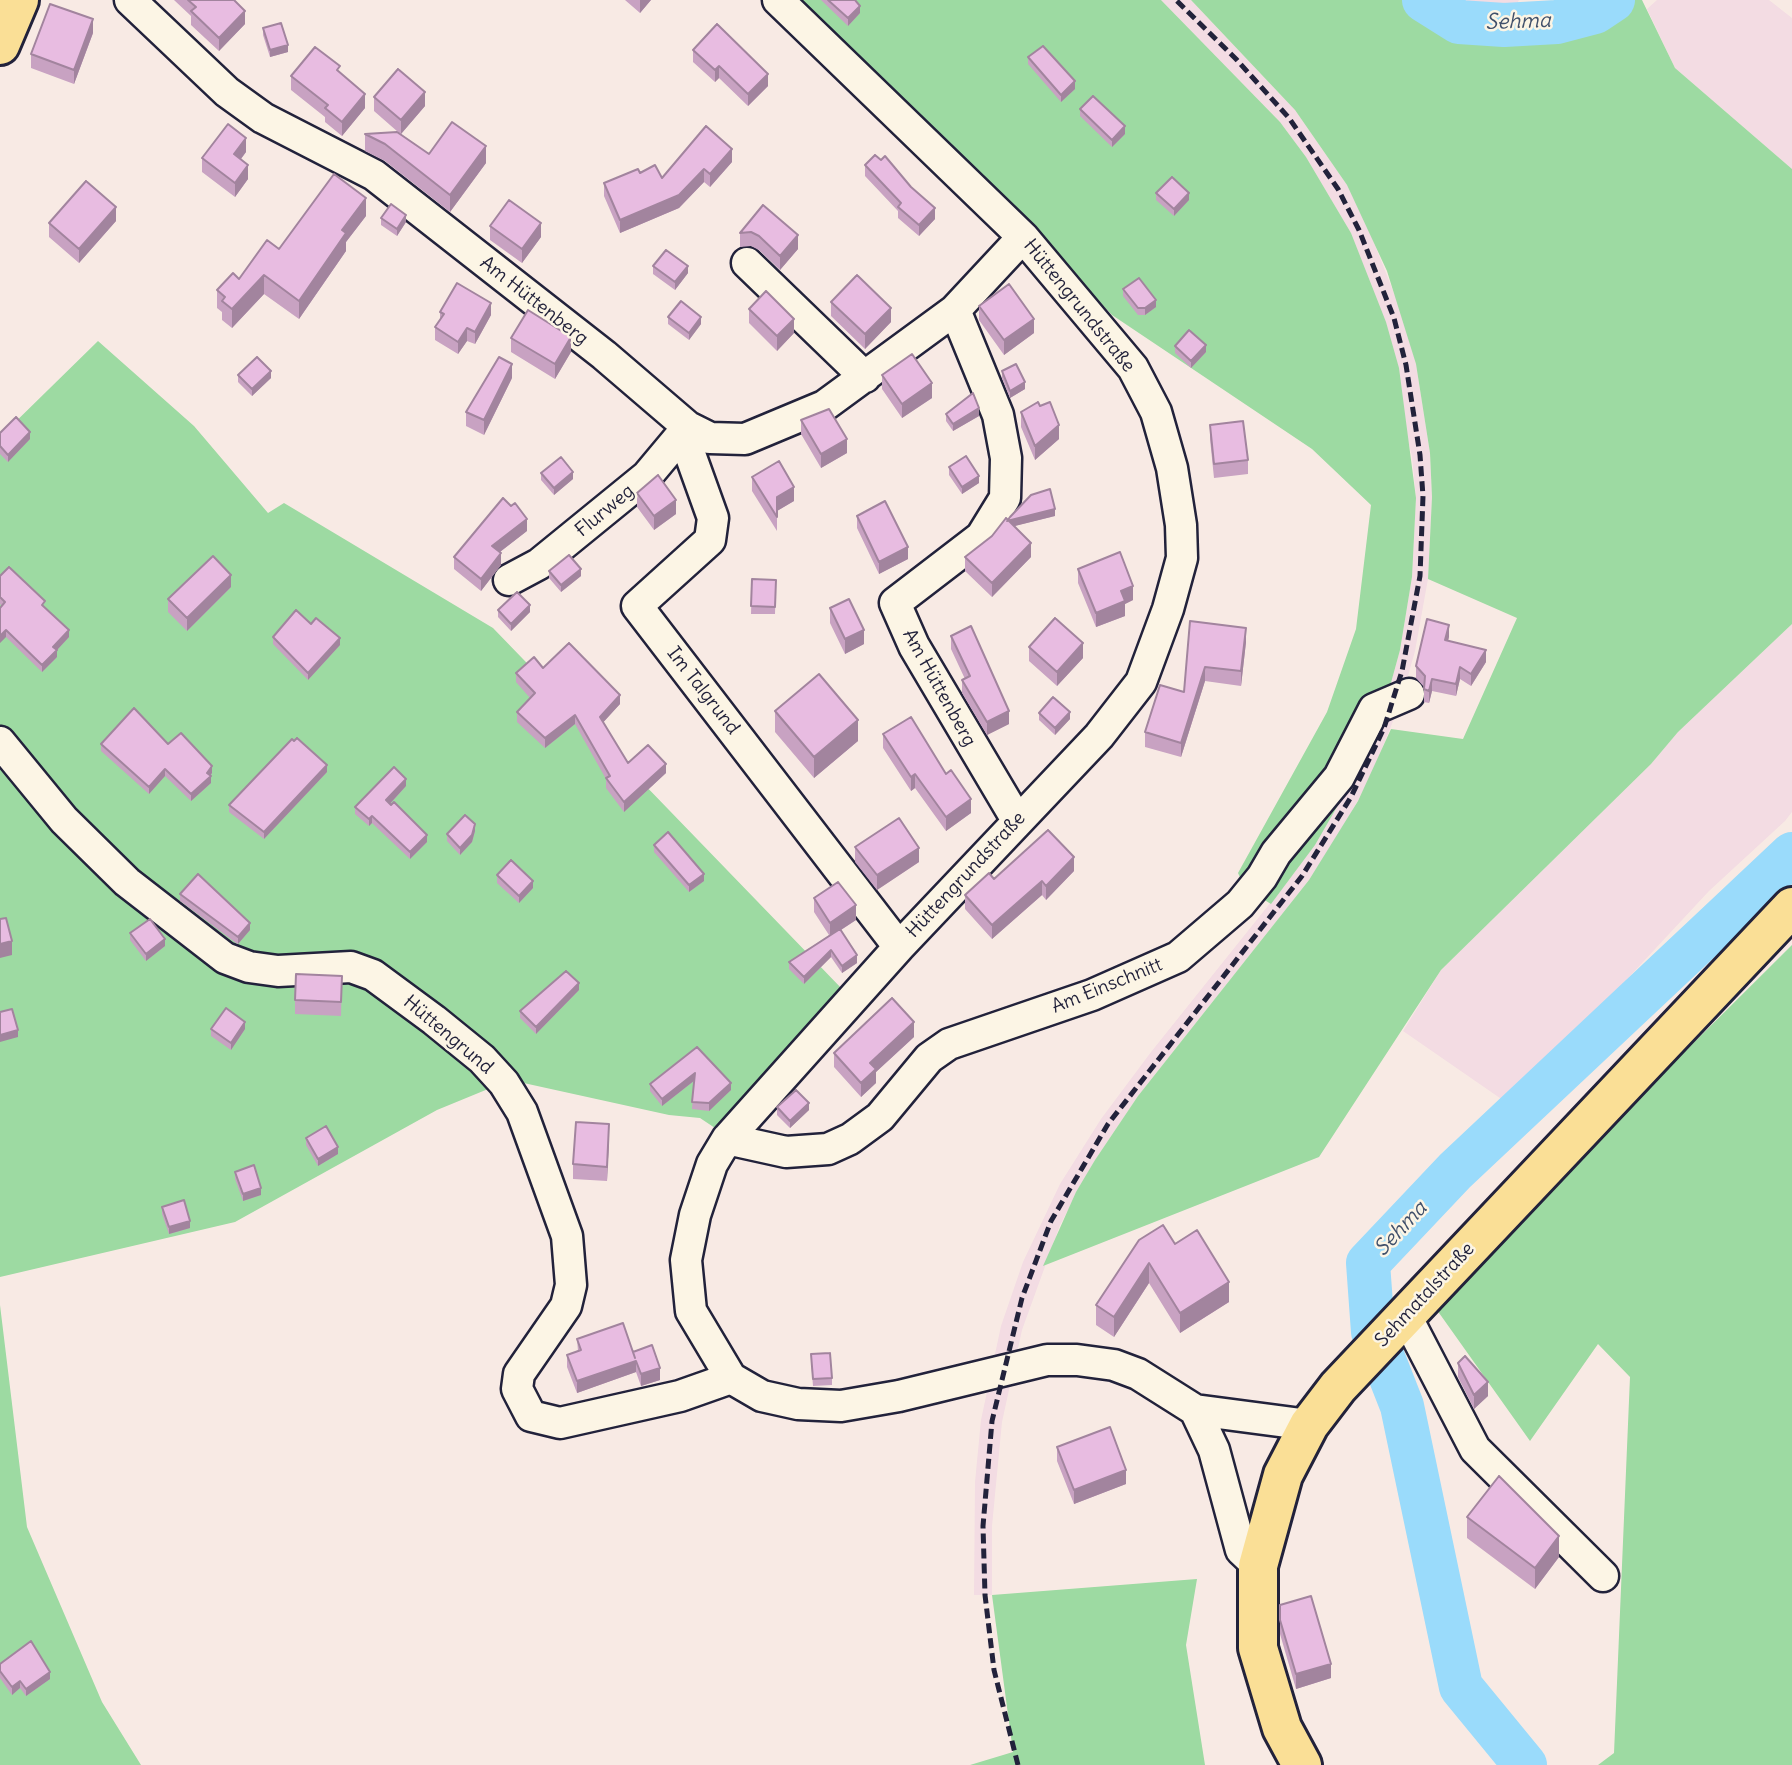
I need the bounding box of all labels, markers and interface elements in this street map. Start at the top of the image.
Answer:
water label: Sehma [1485,8,1551,36]
street label: Hüttengrundstraße [1018,235,1140,377]
street label: Am Hüttenberg [475,252,593,350]
street label: Flurweg [571,480,639,542]
street label: Am Hüttenberg [897,625,981,751]
street label: Im Talgrund [662,643,744,739]
street label: Hüttengrundstraße [902,807,1030,943]
street label: Am Einschnitt [1048,953,1166,1019]
street label: Hüttengrund [398,991,498,1079]
water label: Sehma [1369,1196,1433,1262]
street label: Sehmatalstraße [1371,1238,1479,1352]

